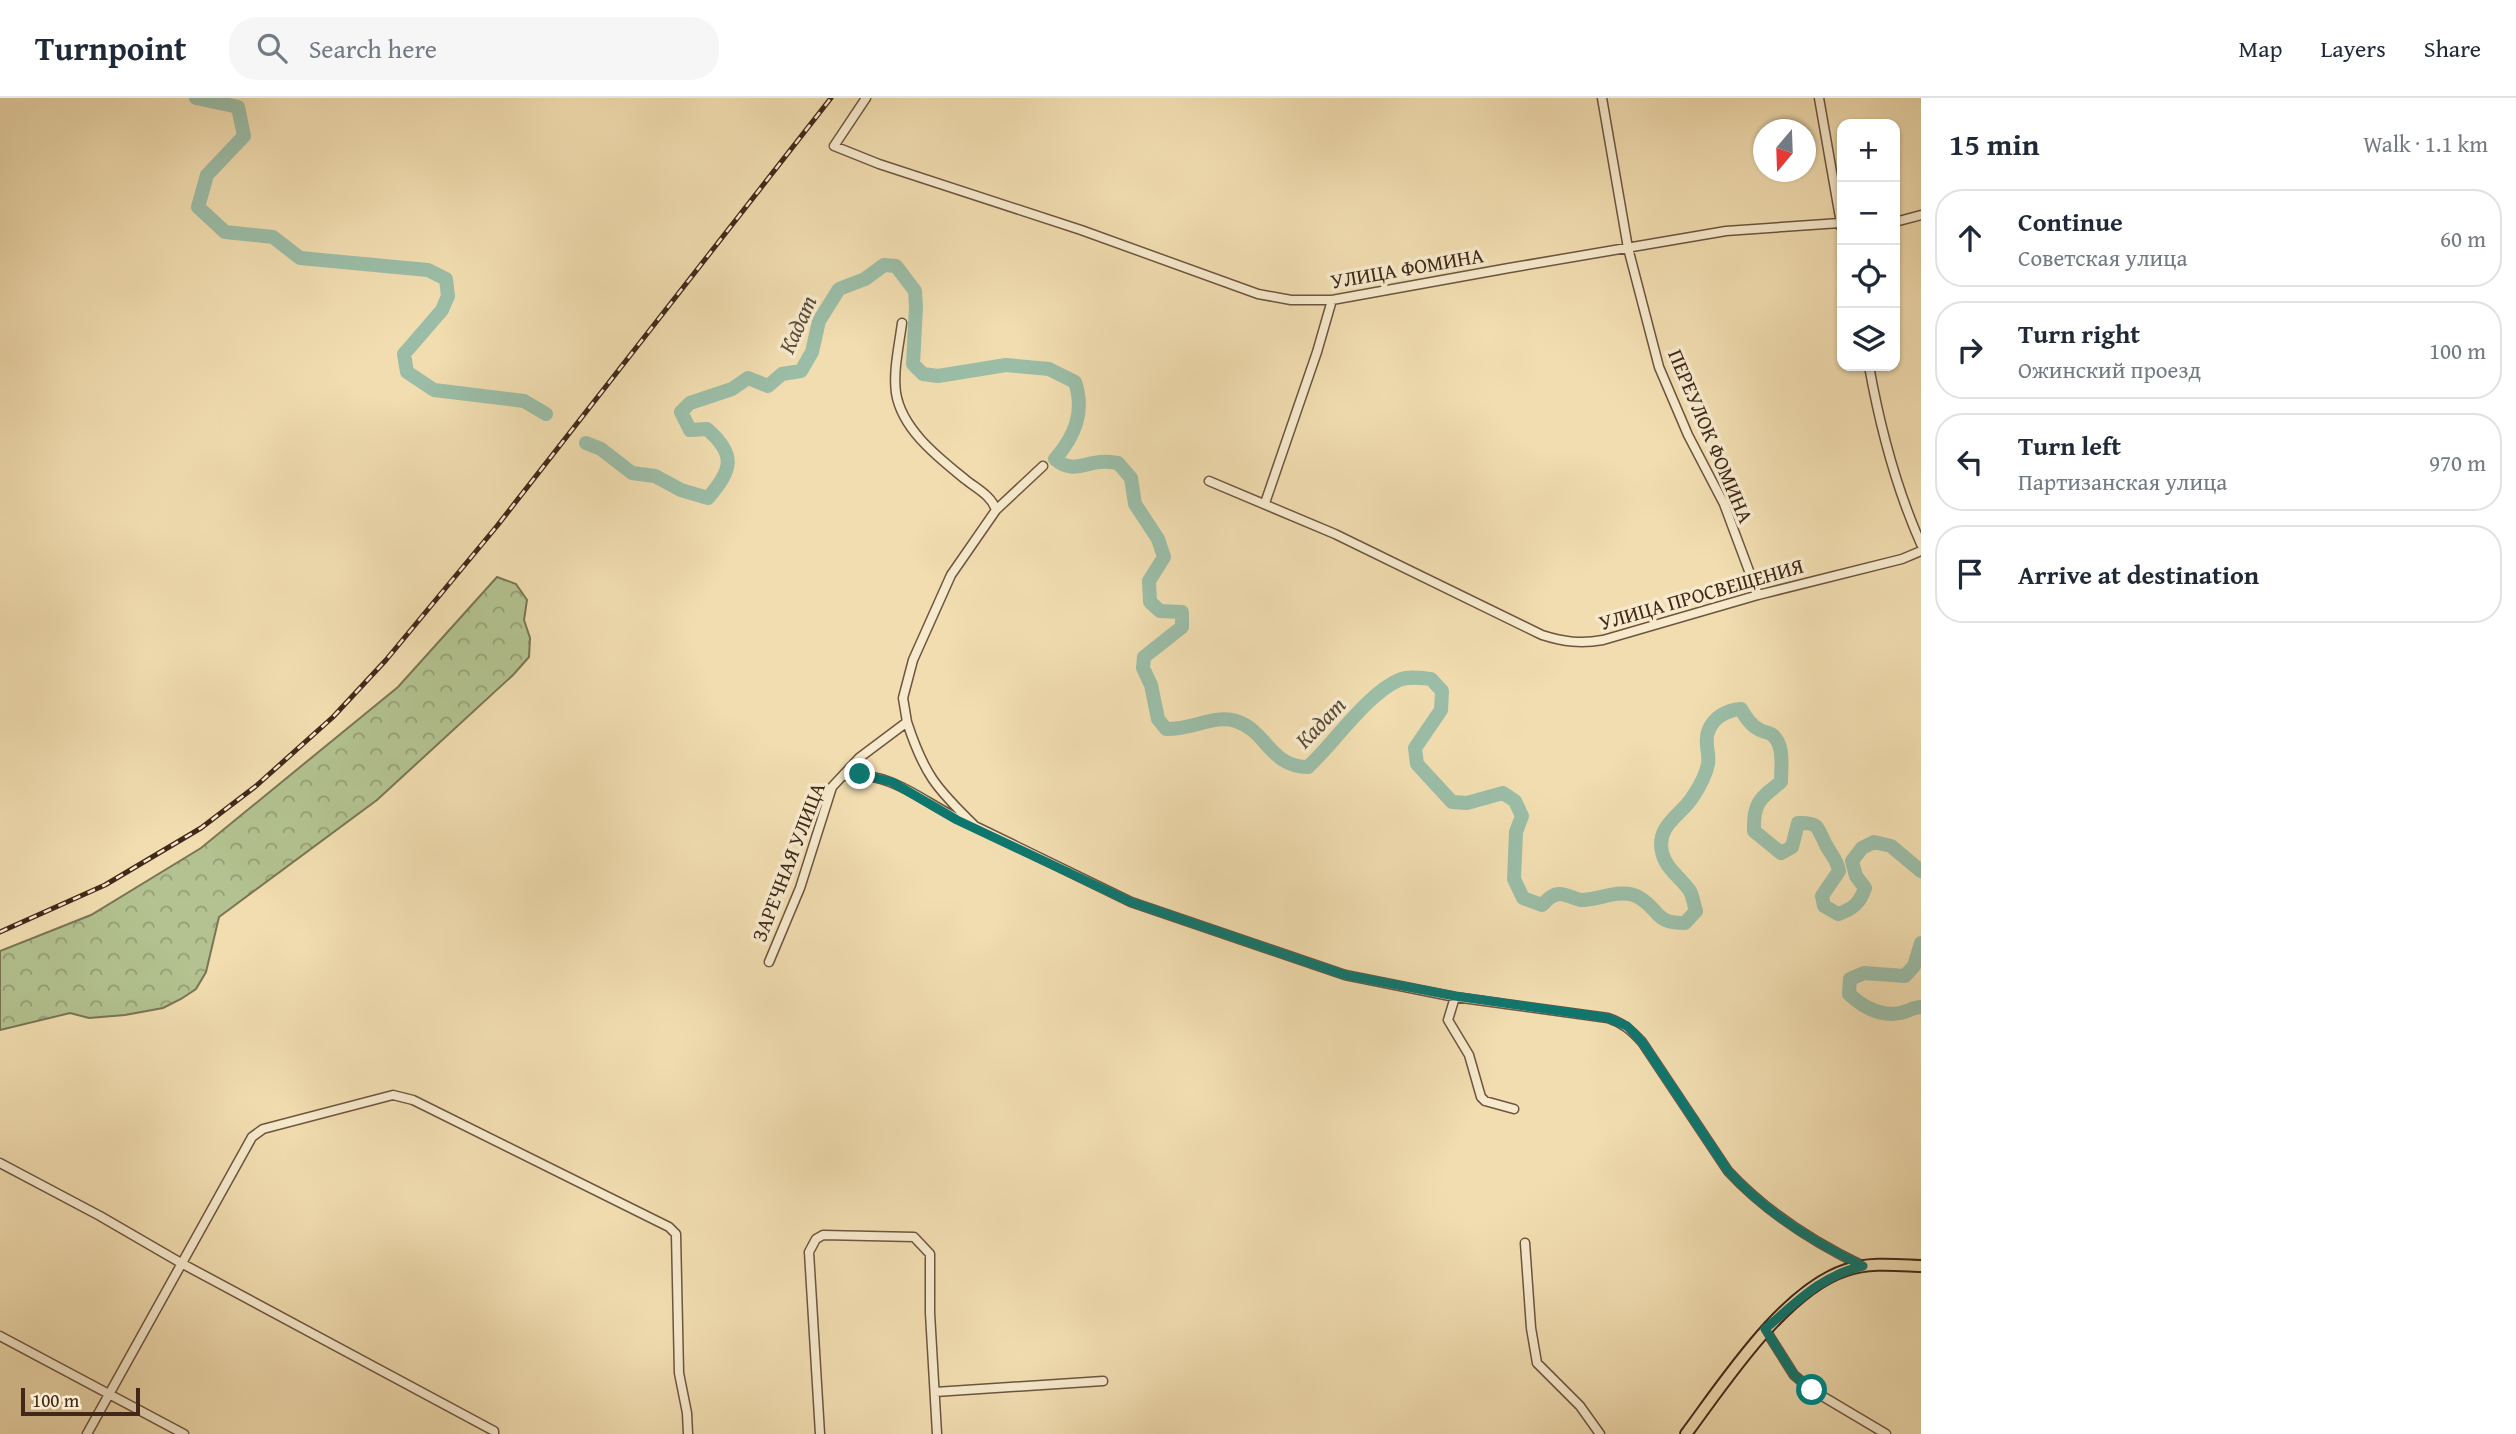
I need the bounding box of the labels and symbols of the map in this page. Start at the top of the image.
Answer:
north arrow [1753,119,1816,182]
street label: УЛИЦА ФОМИНА [1328,239,1486,297]
water label: Кадат [770,289,824,358]
street label: ПЕРЕУЛОК ФОМИНА [1660,344,1762,528]
street label: УЛИЦА ПРОСВЕЩЕНИЯ [1595,550,1807,638]
water label: Кадат [1287,689,1353,755]
route end [844,758,875,789]
street label: ЗАРЕЧНАЯ УЛИЦА [743,778,833,946]
route start [1796,1374,1827,1405]
scale bar [21,1385,140,1417]

